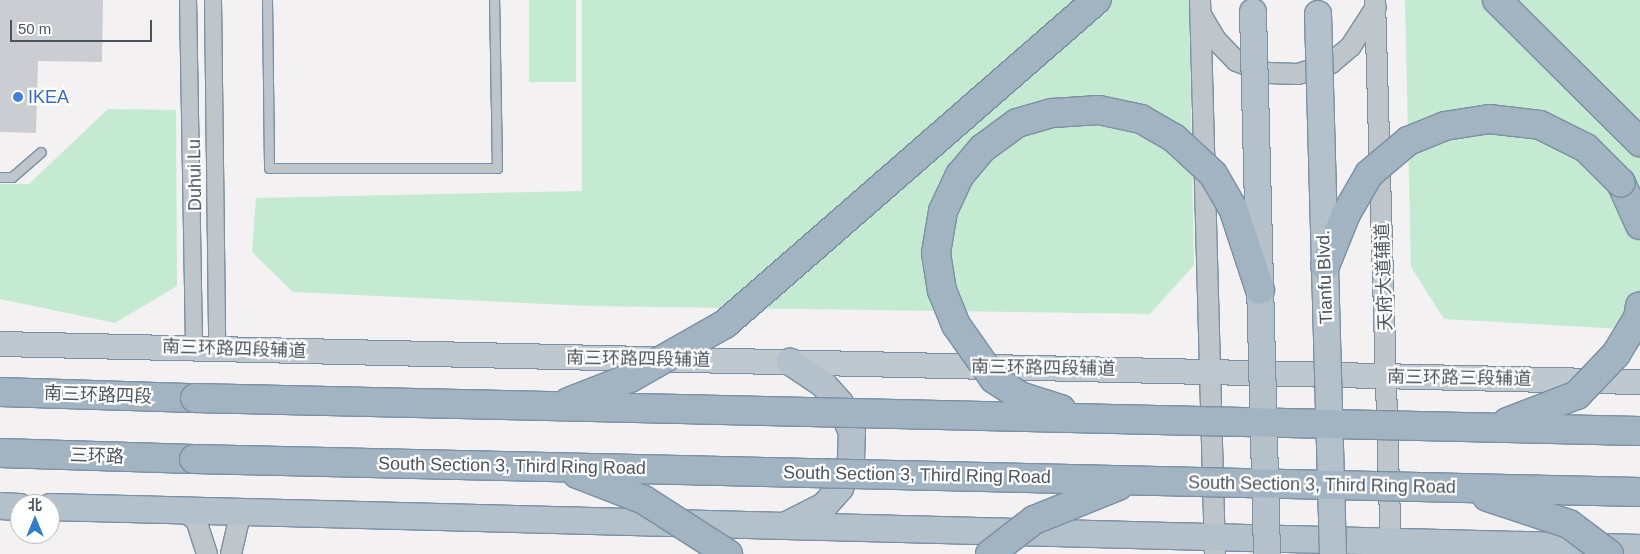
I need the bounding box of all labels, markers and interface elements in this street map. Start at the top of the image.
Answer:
scale bar [12,10,155,42]
text: 50 m [18,20,51,37]
place label: IKEA [28,86,69,108]
marker: IKEA [12,91,24,103]
street label: Duhui Lu [184,139,206,211]
street label: 天府大道辅道 [1371,223,1397,331]
street label: Tianfu Blvd. [1313,229,1337,325]
street label: 南三环路四段辅道 [162,336,306,362]
street label: 南三环路四段辅道 [566,347,710,371]
street label: 南三环路四段辅道 [971,356,1115,380]
street label: 南三环路三段辅道 [1387,366,1531,390]
street label: 南三环路四段 [44,382,152,408]
street label: 三环路 [70,444,124,468]
street label: South Section 3, Third Ring Road [378,453,646,479]
street label: South Section 3, Third Ring Road [783,462,1051,488]
street label: South Section 3, Third Ring Road [1188,472,1456,498]
north arrow [10,494,60,544]
text: 北 [28,497,42,513]

